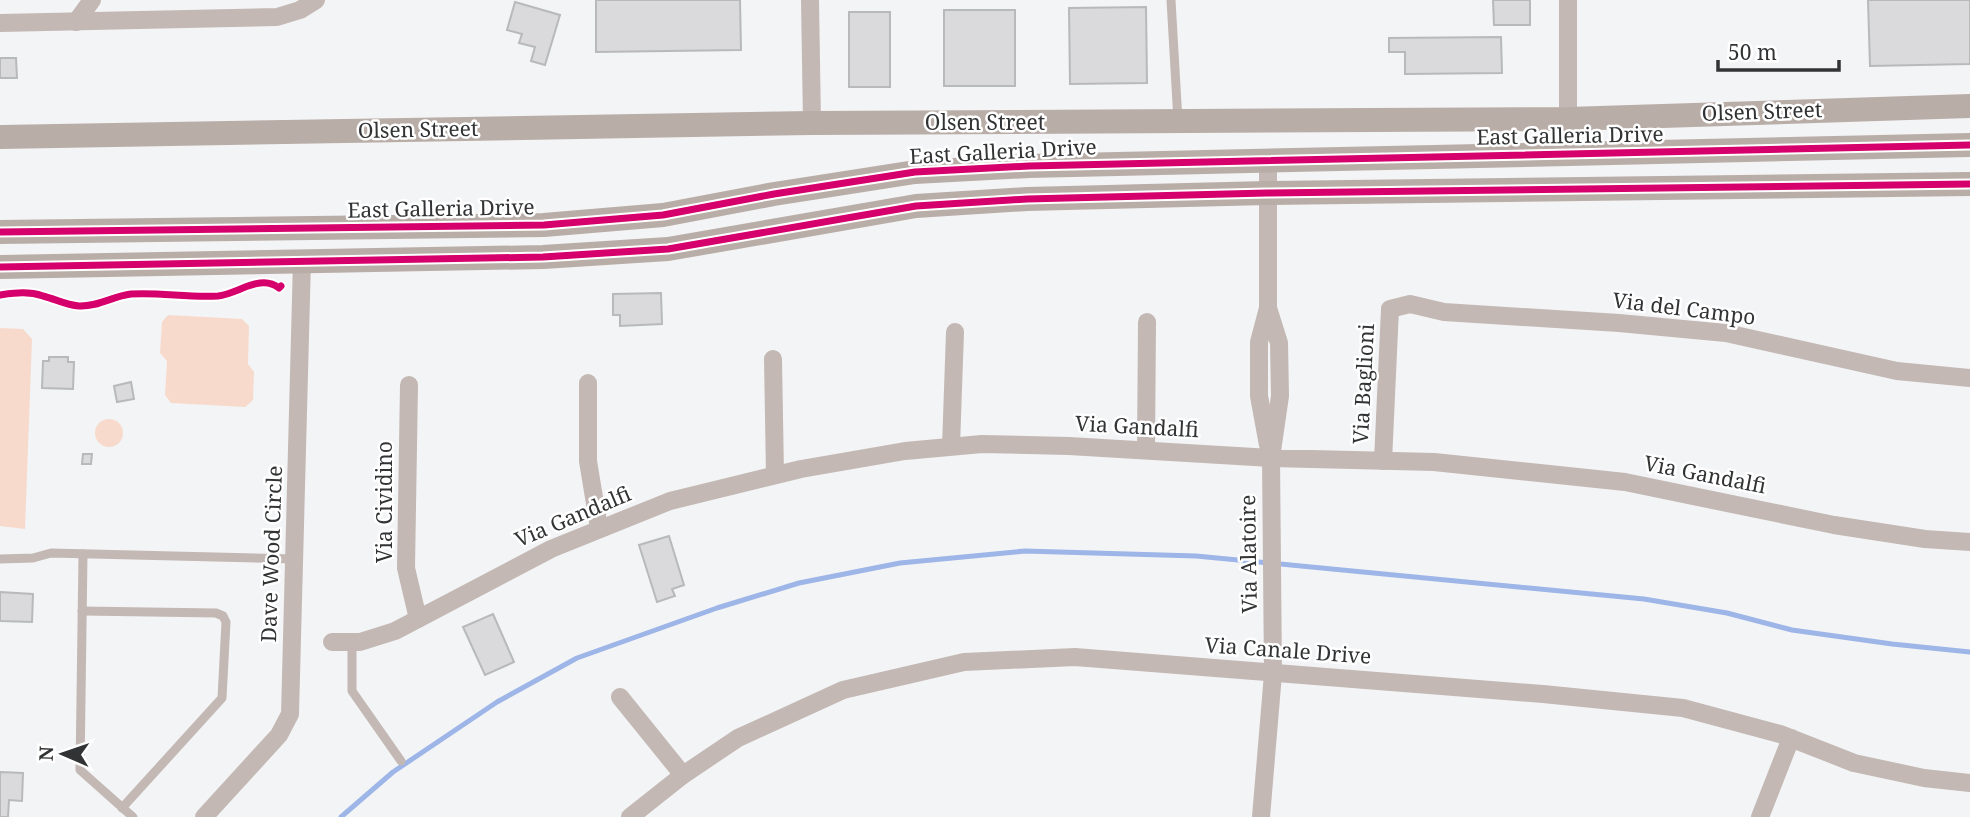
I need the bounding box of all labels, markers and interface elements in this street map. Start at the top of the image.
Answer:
scale bar [1718,28,1839,72]
text: 50 m [1728,38,1777,66]
street label: Olsen Street [1701,95,1823,127]
street label: Olsen Street [925,108,1045,136]
street label: Olsen Street [358,114,478,144]
street label: East Galleria Drive [1476,119,1664,151]
street label: East Galleria Drive [909,132,1097,170]
street label: East Galleria Drive [347,192,535,224]
street label: Via del Campo [1611,285,1757,331]
street label: Via Baglioni [1346,323,1380,445]
street label: Via Gandalfi [1075,409,1200,443]
street label: Via Cividino [370,441,398,563]
street label: Via Gandalfi [1642,448,1769,500]
street label: Dave Wood Circle [254,465,288,643]
street label: Via Gandalfi [510,479,635,553]
street label: Via Alatoire [1233,494,1263,614]
street label: Via Canale Drive [1204,630,1372,670]
north arrow [28,719,98,789]
text: N [33,745,59,761]

